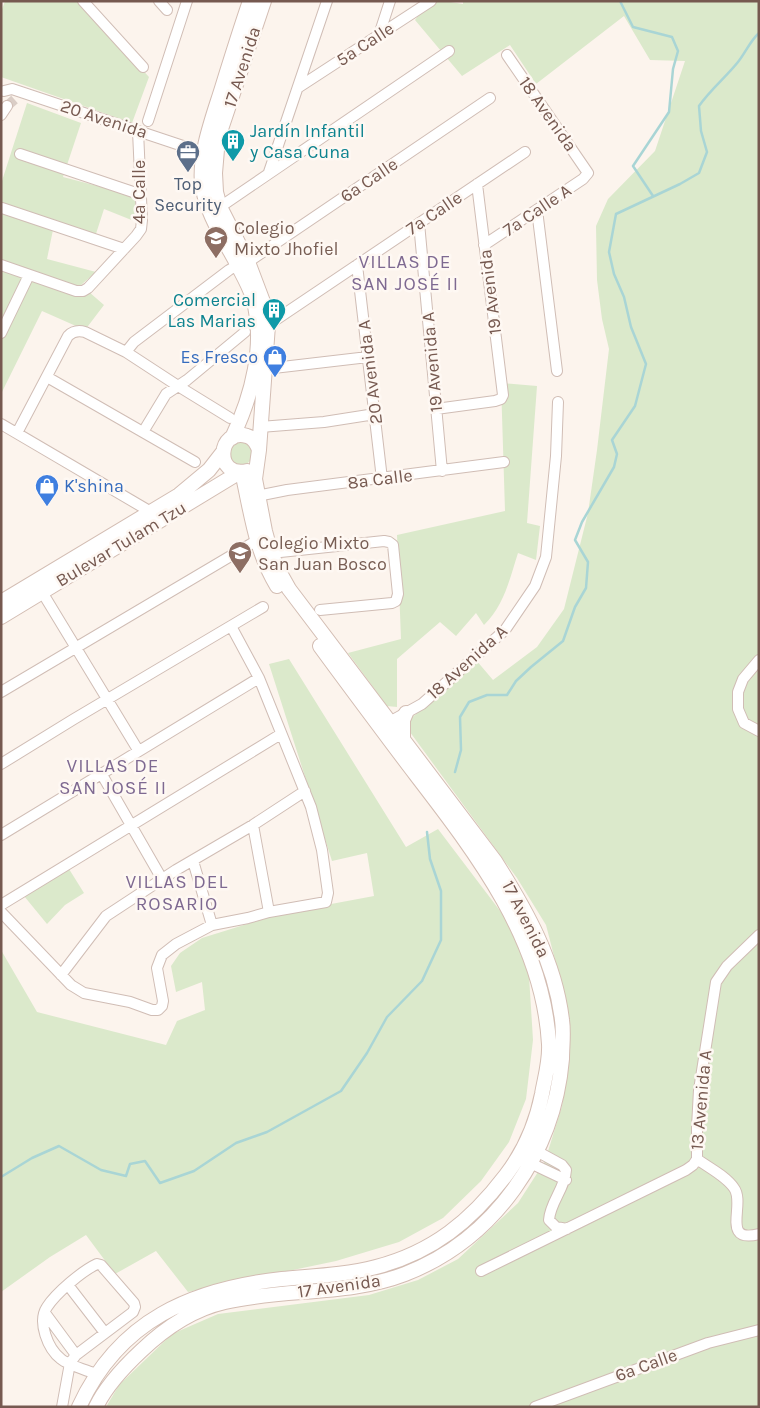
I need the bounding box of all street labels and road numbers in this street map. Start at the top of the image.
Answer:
street label: 5a Calle [332,17,398,71]
street label: 17 Avenida [219,24,265,110]
street label: 18 Avenida [514,72,582,156]
street label: 20 Avenida [58,95,150,143]
street label: 6a Calle [336,153,402,207]
street label: 4a Calle [128,160,150,224]
street label: 7a Calle A [499,179,575,241]
street label: 7a Calle [402,186,466,240]
street label: 19 Avenida [474,248,506,336]
street label: 19 Avenida A [417,311,447,413]
street label: 20 Avenida A [353,319,387,425]
street label: 8a Calle [346,464,414,494]
street label: Bulevar Tulam Tzu [52,496,190,592]
street label: 18 Avenida A [422,620,512,704]
street label: 17 Avenida [497,877,555,961]
street label: 13 Avenida A [686,1049,716,1151]
street label: 17 Avenida [296,1269,382,1303]
street label: 6a Calle [612,1344,680,1386]

